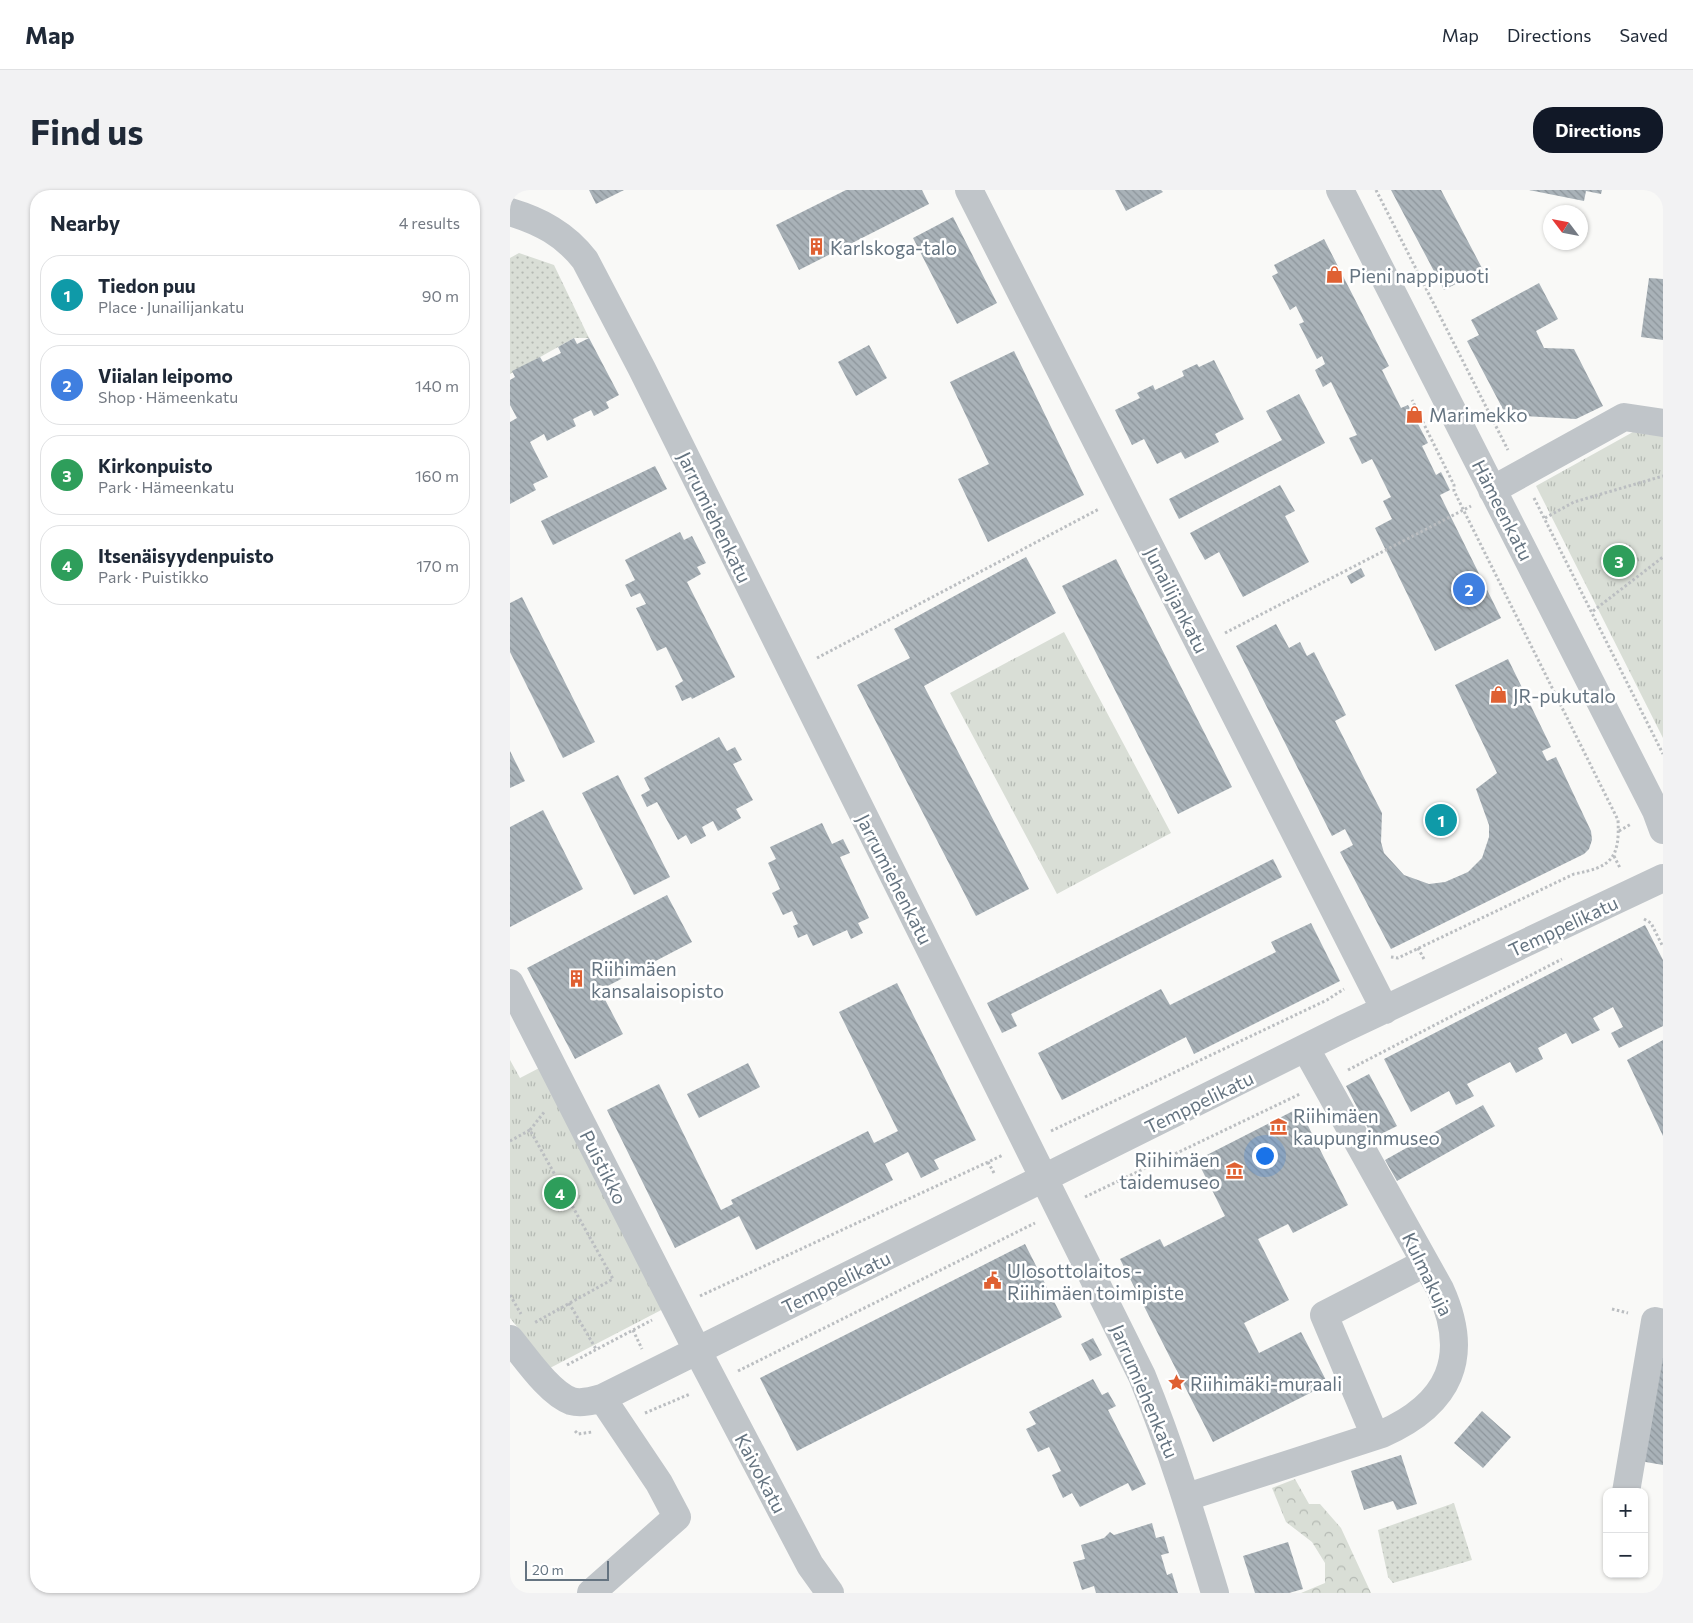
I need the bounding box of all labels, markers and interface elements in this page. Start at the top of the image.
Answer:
text: Map [25,20,75,49]
text: Map [1442,24,1479,46]
text: Directions [1507,24,1591,46]
text: Saved [1619,24,1668,46]
button: Directions [1533,107,1663,153]
text: Find us [30,109,144,152]
north arrow [1543,205,1588,250]
text: Nearby [50,210,120,235]
text: 4 results [399,213,460,232]
place label: Karlskoga-talo [830,236,957,259]
building icon: Karlskoga-talo [806,237,826,257]
place label: Pieni nappipuoti [1349,264,1489,287]
shop icon: Pieni nappipuoti [1325,265,1345,285]
text: Tiedon puu [98,274,196,297]
text: 1 [63,286,71,305]
text: 90 m [422,286,459,305]
text: Place · Junailijankatu [98,297,244,316]
text: Viialan leipomo [98,364,233,387]
text: 2 [62,376,72,395]
text: 140 m [415,376,459,395]
text: Shop · Hämeenkatu [98,387,238,406]
place label: Marimekko [1429,403,1528,426]
shop icon: Marimekko [1405,404,1425,424]
street label: Jarrumiehenkatu [673,448,757,586]
text: Kirkonpuisto [98,454,213,477]
street label: Hämeenkatu [1468,456,1538,564]
text: 3 [62,466,72,485]
text: 160 m [415,466,459,485]
text: Park · Hämeenkatu [98,477,234,496]
pin: 3 [1603,542,1635,580]
street label: Junailijankatu [1140,543,1214,657]
text: Itsenäisyydenpuisto [98,544,274,567]
text: 4 [62,556,72,575]
text: 170 m [416,556,459,575]
text: Park · Puistikko [98,567,209,586]
pin: 2 [1453,570,1485,608]
place label: JR-pukutalo [1513,684,1616,707]
shop icon: JR-pukutalo [1489,685,1509,705]
pin: 1 [1425,801,1457,839]
street label: Jarrumiehenkatu [852,810,938,948]
street label: Temppelikatu [1505,891,1621,961]
place label: Riihimäen kansalaisopisto [591,957,724,1002]
building icon: Riihimäen kansalaisopisto [567,969,587,989]
street label: Temppelikatu [1141,1066,1257,1138]
place label: Riihimäen kaupunginmuseo [1293,1104,1440,1149]
museum icon: Riihimäen kaupunginmuseo [1269,1116,1289,1136]
street label: Puistikko [576,1126,632,1208]
your location [1252,1143,1278,1169]
place label: Riihimäen taidemuseo [1119,1148,1220,1193]
museum icon: Riihimäen taidemuseo [1224,1160,1244,1180]
pin: 4 [544,1174,576,1212]
street label: Kulmakuja [1398,1228,1458,1320]
street label: Temppelikatu [778,1246,894,1318]
place label: Ulosottolaitos - Riihimäen toimipiste [1007,1259,1184,1304]
public building icon: Ulosottolaitos - Riihimäen toimipiste [983,1271,1003,1291]
street label: Jarrumiehenkatu [1106,1321,1184,1461]
place label: Riihimäki-muraali [1190,1372,1342,1395]
place icon: Riihimäki-muraali [1166,1373,1186,1393]
street label: Kaivokatu [730,1429,792,1517]
map controls [1603,1488,1648,1578]
button: + [1603,1488,1648,1533]
button: − [1603,1533,1648,1578]
scale bar [525,1558,609,1581]
text: 20 m [532,1561,564,1578]

